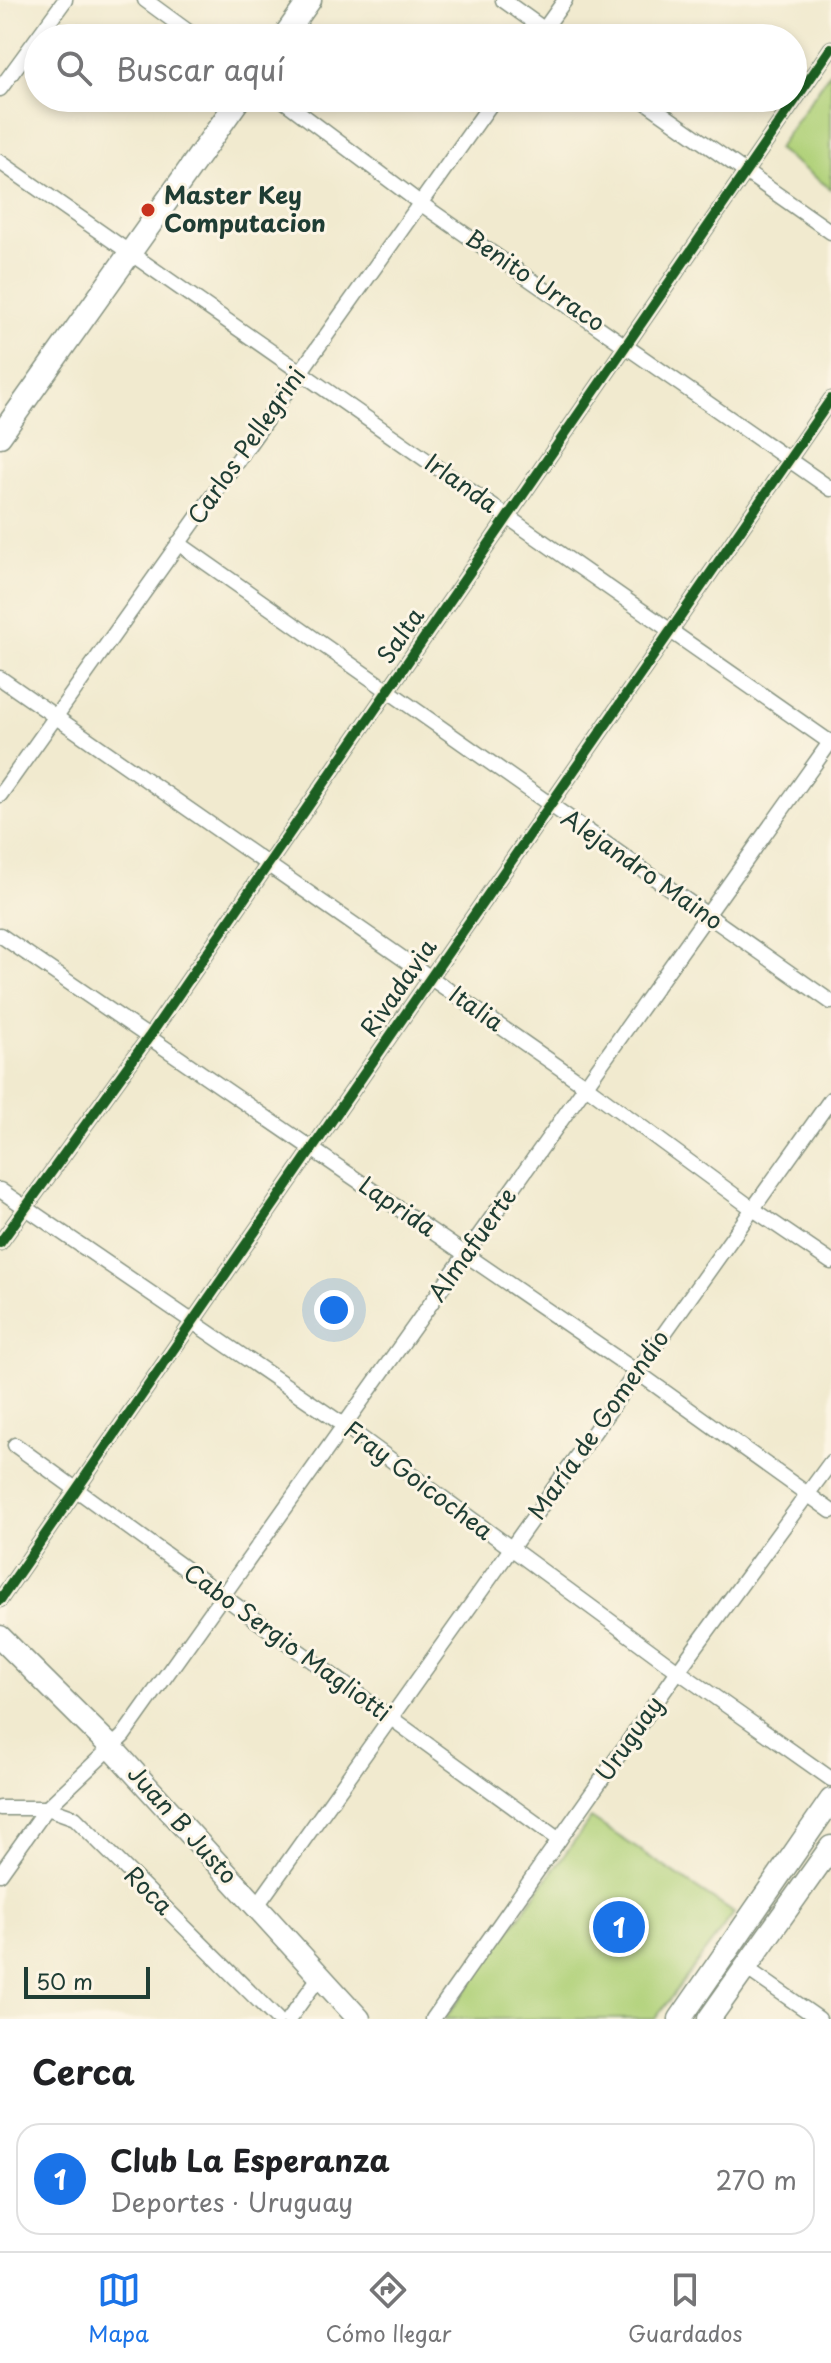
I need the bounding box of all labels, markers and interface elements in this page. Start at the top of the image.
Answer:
search box [24,24,807,112]
icon: search [52,46,96,90]
text: Buscar aquí [116,46,285,91]
place label: Master Key Computacion [164,176,326,240]
marker: Master Key Computacion [139,201,157,219]
street label: Benito Urraco [459,219,613,339]
street label: Carlos Pellegrini [177,359,313,531]
street label: Irlanda [418,444,506,521]
street label: Salta [367,599,432,670]
street label: Alejandro Maino [555,799,731,938]
street label: Rivadavia [350,930,444,1043]
street label: Italia [442,975,512,1039]
street label: Laprida [352,1166,444,1244]
street label: Almafuerte [419,1179,524,1308]
your location [314,1290,354,1330]
street label: María de Gomendio [518,1321,677,1526]
street label: Fray Goicochea [337,1411,502,1548]
street label: Cabo Sergio Magliotti [177,1554,399,1729]
street label: Uruguay [586,1688,671,1788]
street label: Juan B Justo [120,1756,247,1891]
street label: Roca [117,1857,182,1922]
pin: 1 [593,1897,645,1957]
scale bar [24,1963,150,1999]
text: 50 m [36,1964,93,1997]
text: Cerca [32,2045,135,2097]
text: Club La Esperanza [110,2137,390,2182]
text: 1 [54,2160,66,2199]
text: 270 m [716,2160,797,2199]
text: Deportes · Uruguay [110,2182,353,2221]
tab: Mapa [88,2268,149,2349]
tab: Cómo llegar [326,2268,451,2349]
tab: Guardados [628,2268,743,2349]

